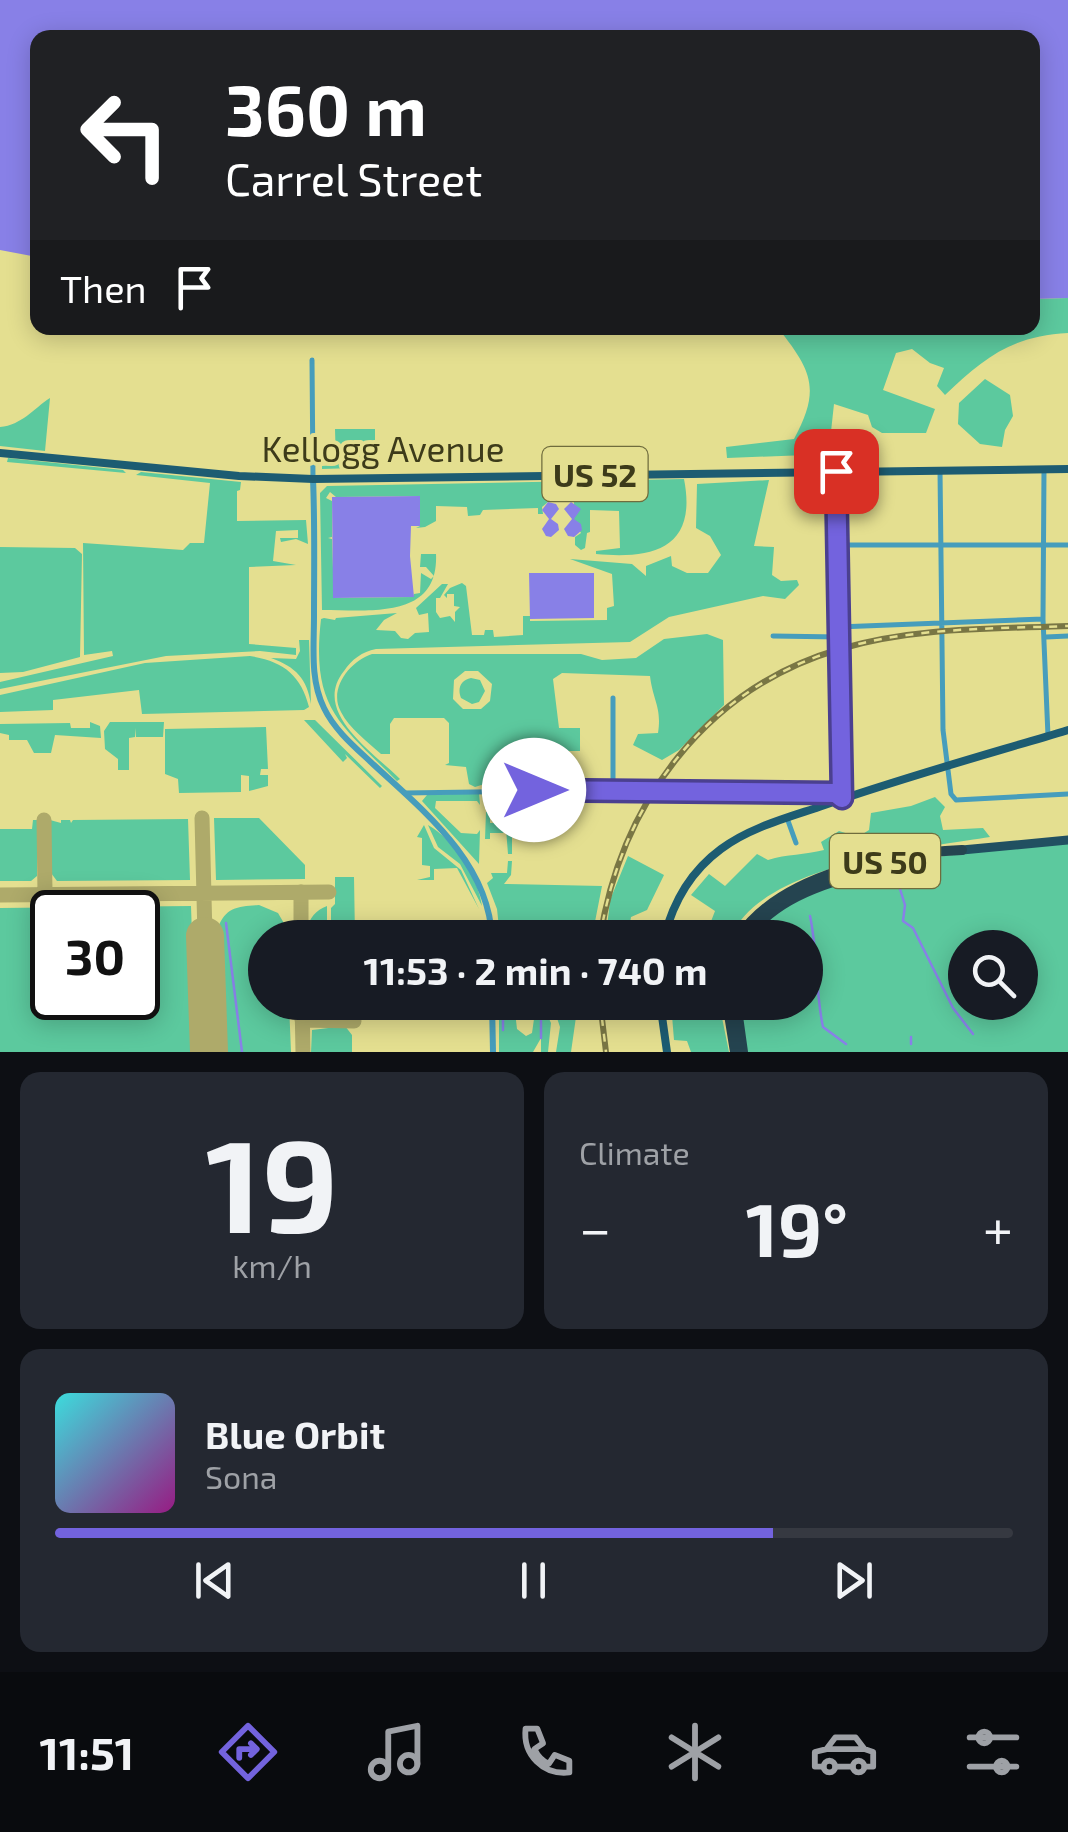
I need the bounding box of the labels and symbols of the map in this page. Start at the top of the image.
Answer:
street label: Kellogg Avenue [262,427,504,469]
pin [794,429,879,514]
road number: US 52 [542,447,648,501]
position arrow [482,738,586,842]
road number: US 50 [830,834,940,888]
speed limit sign: 30 [30,890,160,1020]

